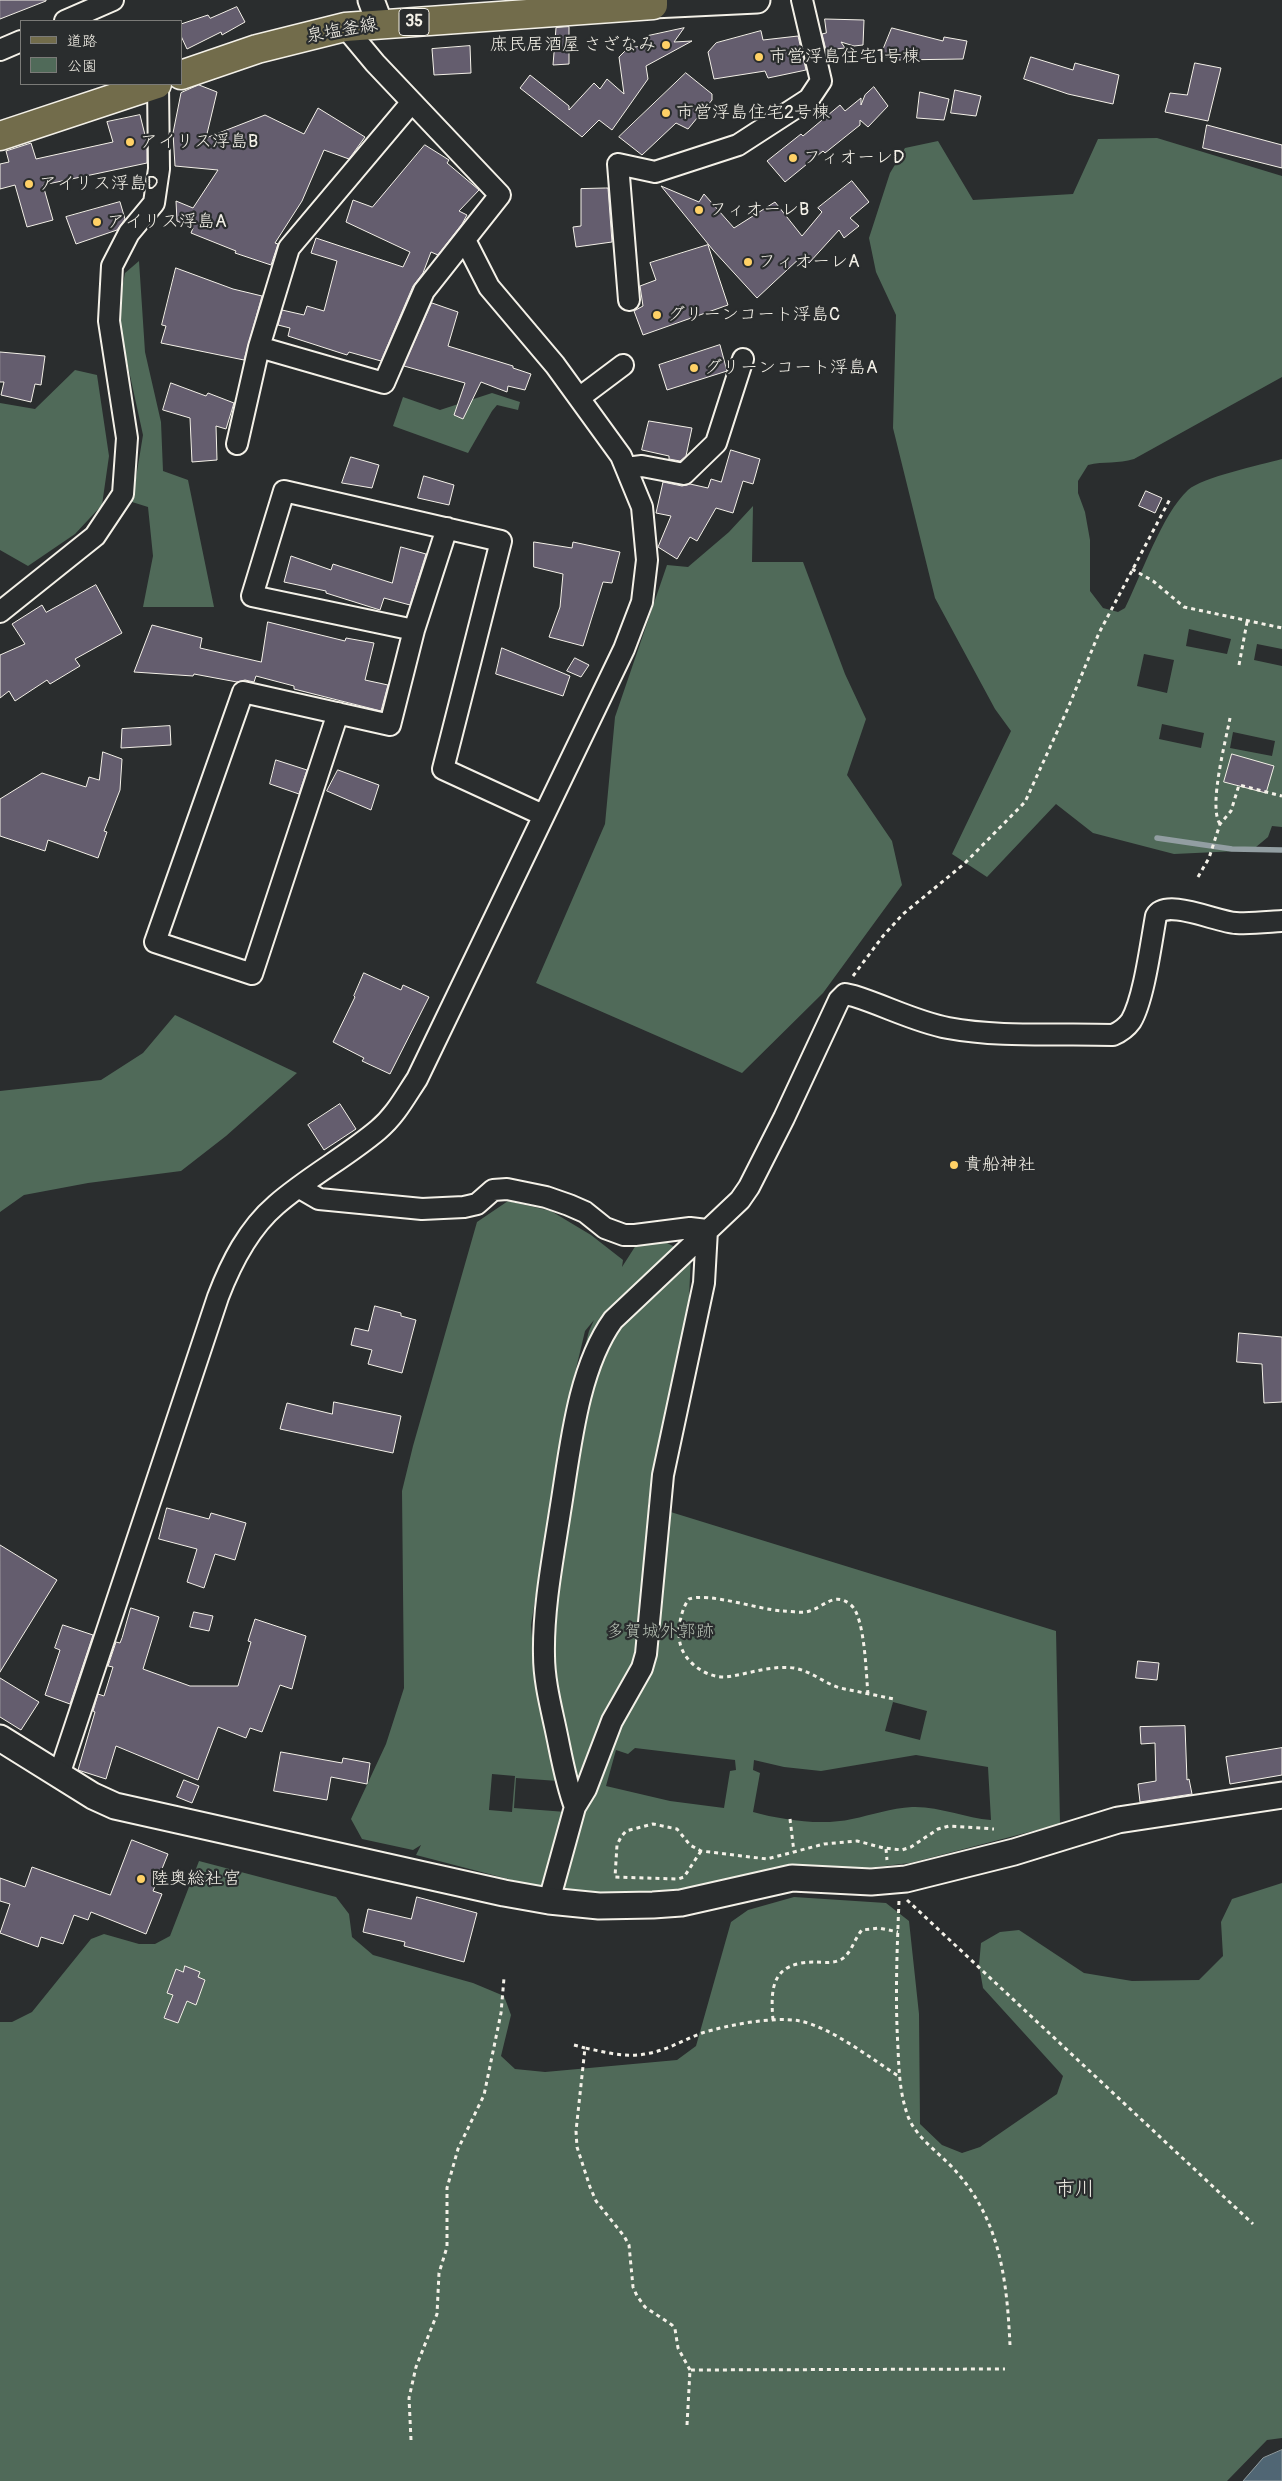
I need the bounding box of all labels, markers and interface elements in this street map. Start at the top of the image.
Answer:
road number: 35 [399,8,429,36]
street label: 泉塩釜線 [305,14,379,48]
legend [20,20,182,85]
text: 道路 [67,32,97,51]
place label: 庶民居酒屋 さざなみ [490,34,656,56]
marker: 庶民居酒屋 さざなみ [660,39,672,51]
place label: 市営浮島住宅1号棟 [769,46,920,68]
marker: 市営浮島住宅1号棟 [753,51,765,63]
text: 公園 [67,57,97,76]
place label: 市営浮島住宅2号棟 [676,102,830,124]
marker: 市営浮島住宅2号棟 [660,107,672,119]
place label: アイリス浮島B [140,131,258,153]
marker: アイリス浮島B [124,136,136,148]
place label: フィオーレD [803,147,904,169]
marker: フィオーレD [787,152,799,164]
place label: アイリス浮島D [39,173,158,195]
marker: アイリス浮島D [23,178,35,190]
place label: フィオーレB [709,199,809,221]
marker: フィオーレB [693,204,705,216]
place label: アイリス浮島A [107,211,227,233]
marker: アイリス浮島A [91,216,103,228]
place label: フィオーレA [758,251,860,273]
marker: フィオーレA [742,256,754,268]
place label: グリーンコート浮島C [667,304,840,326]
marker: グリーンコート浮島C [651,309,663,321]
place label: グリーンコート浮島A [704,357,878,379]
marker: グリーンコート浮島A [688,362,700,374]
place label: 貴船神社 [964,1154,1036,1176]
marker: 貴船神社 [948,1159,960,1171]
park label: 多賀城外郭跡 [606,1621,714,1643]
place label: 陸奥総社宮 [151,1868,241,1890]
marker: 陸奥総社宮 [135,1873,147,1885]
district label: 市川 [1055,2178,1095,2202]

